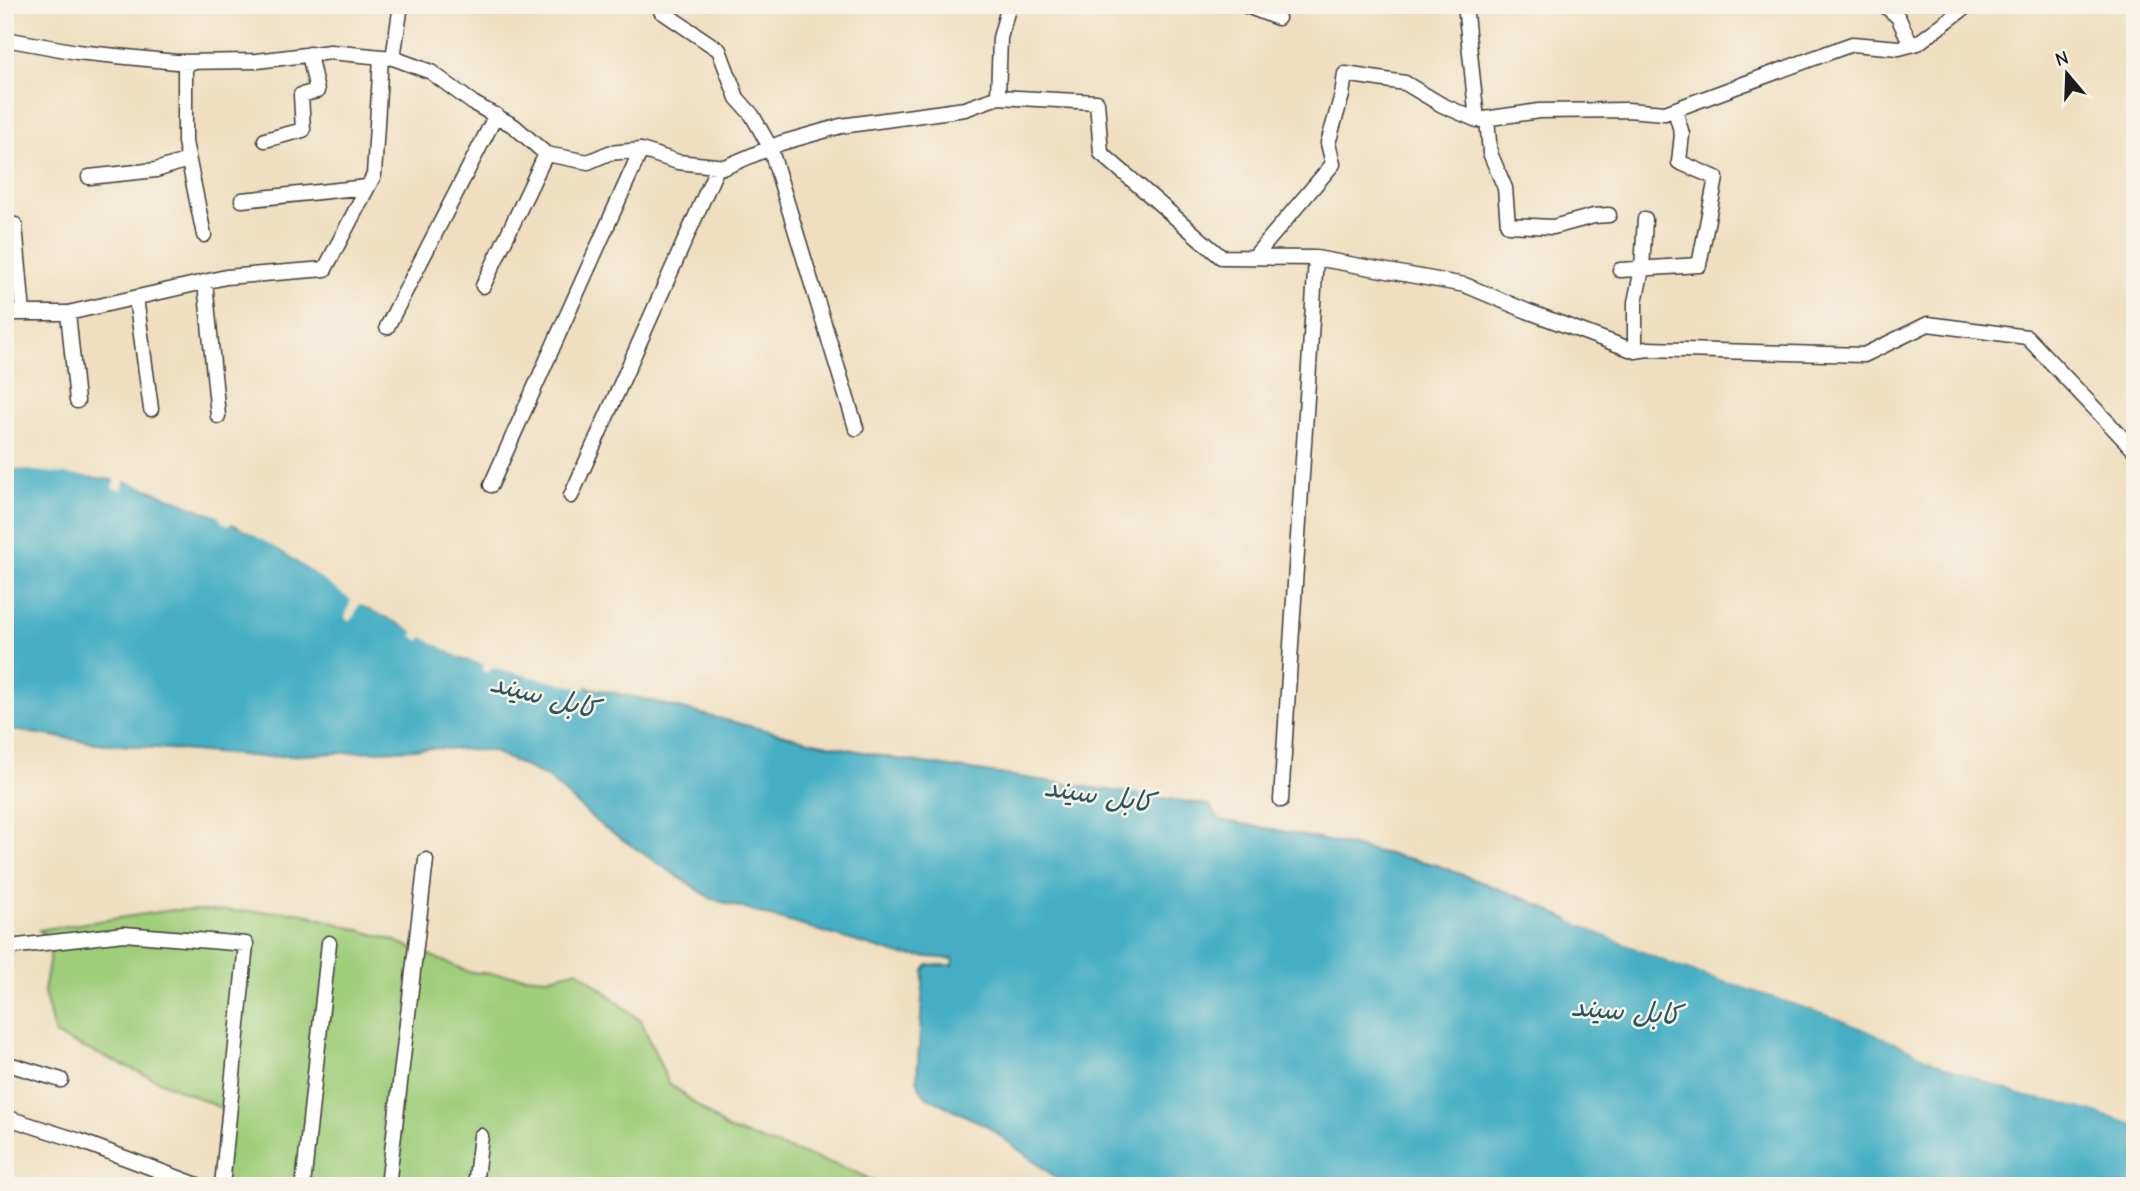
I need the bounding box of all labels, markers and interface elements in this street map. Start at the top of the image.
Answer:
north arrow [2032,38,2102,108]
text: N [2052,46,2071,71]
water label: کابل سيند [486,666,606,728]
water label: کابل سيند [1042,771,1161,821]
water label: کابل سيند [1570,990,1687,1033]

